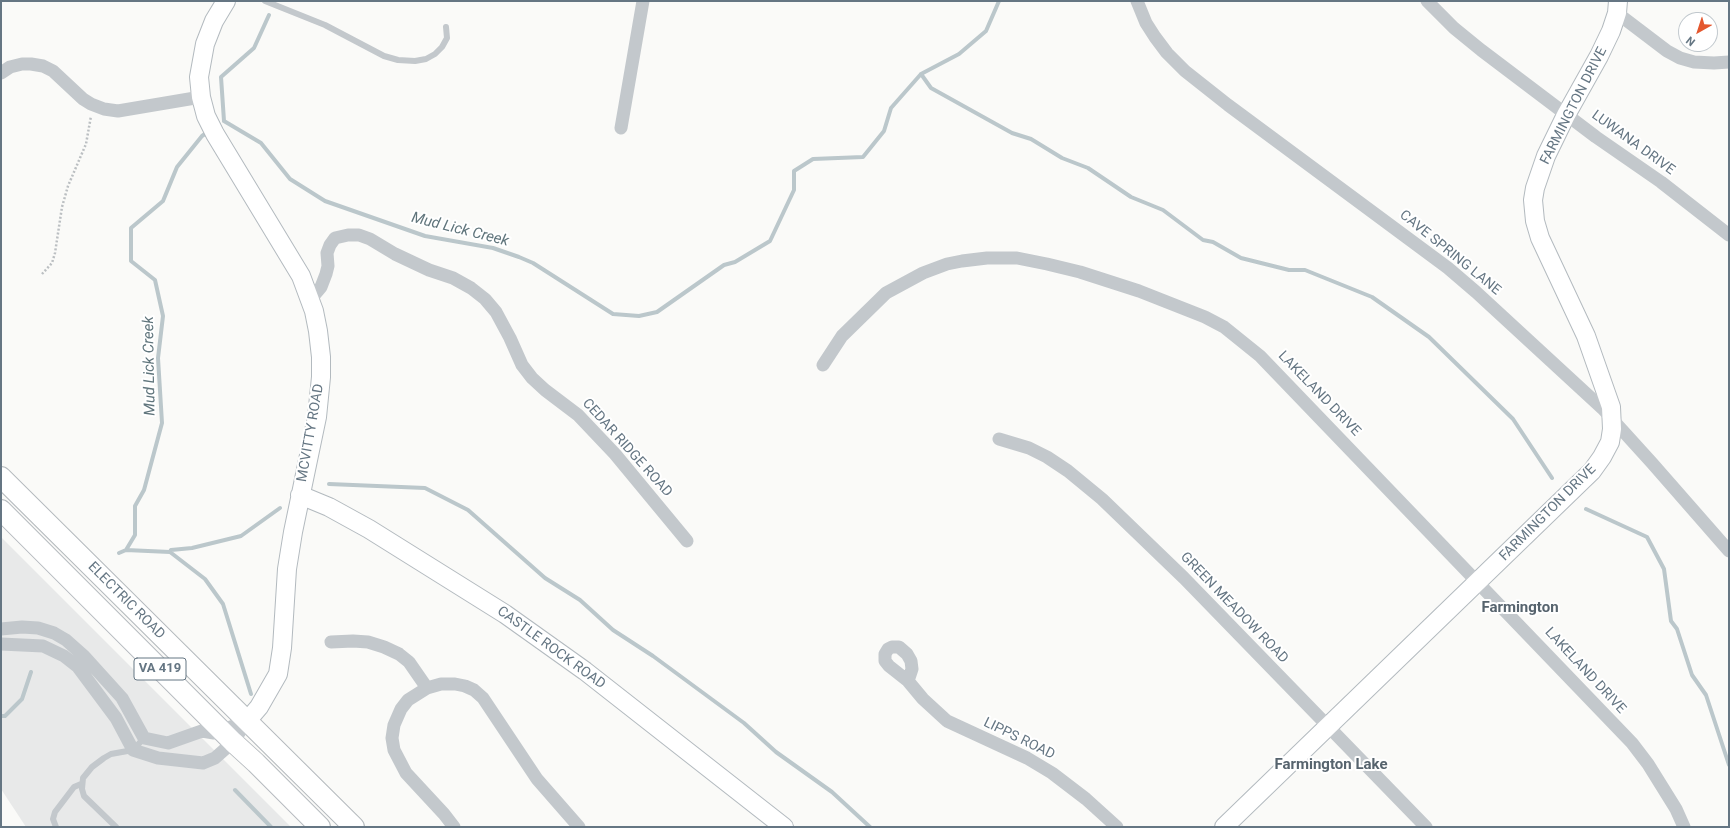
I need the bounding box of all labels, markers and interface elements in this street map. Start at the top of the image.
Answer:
north arrow [1678,12,1718,52]
text: N [1684,33,1698,48]
street label: FARMINGTON DRIVE [1537,44,1611,168]
street label: LUWANA DRIVE [1588,107,1678,179]
street label: CAVE SPRING LANE [1396,207,1504,299]
water label: Mud Lick Creek [409,209,511,251]
water label: Mud Lick Creek [140,316,160,416]
street label: LAKELAND DRIVE [1274,348,1364,440]
street label: MCVITTY ROAD [294,383,328,483]
street label: CEDAR RIDGE ROAD [578,395,676,501]
street label: FARMINGTON DRIVE [1496,461,1600,565]
street label: GREEN MEADOW ROAD [1177,549,1291,667]
street label: ELECTRIC ROAD [84,559,168,643]
district label: Farmington [1481,599,1559,617]
street label: CASTLE ROCK ROAD [493,603,609,693]
street label: LAKELAND DRIVE [1541,625,1629,717]
road number: VA 419 [134,658,186,680]
street label: LIPPS ROAD [981,715,1057,763]
district label: Farmington Lake [1274,756,1388,774]

